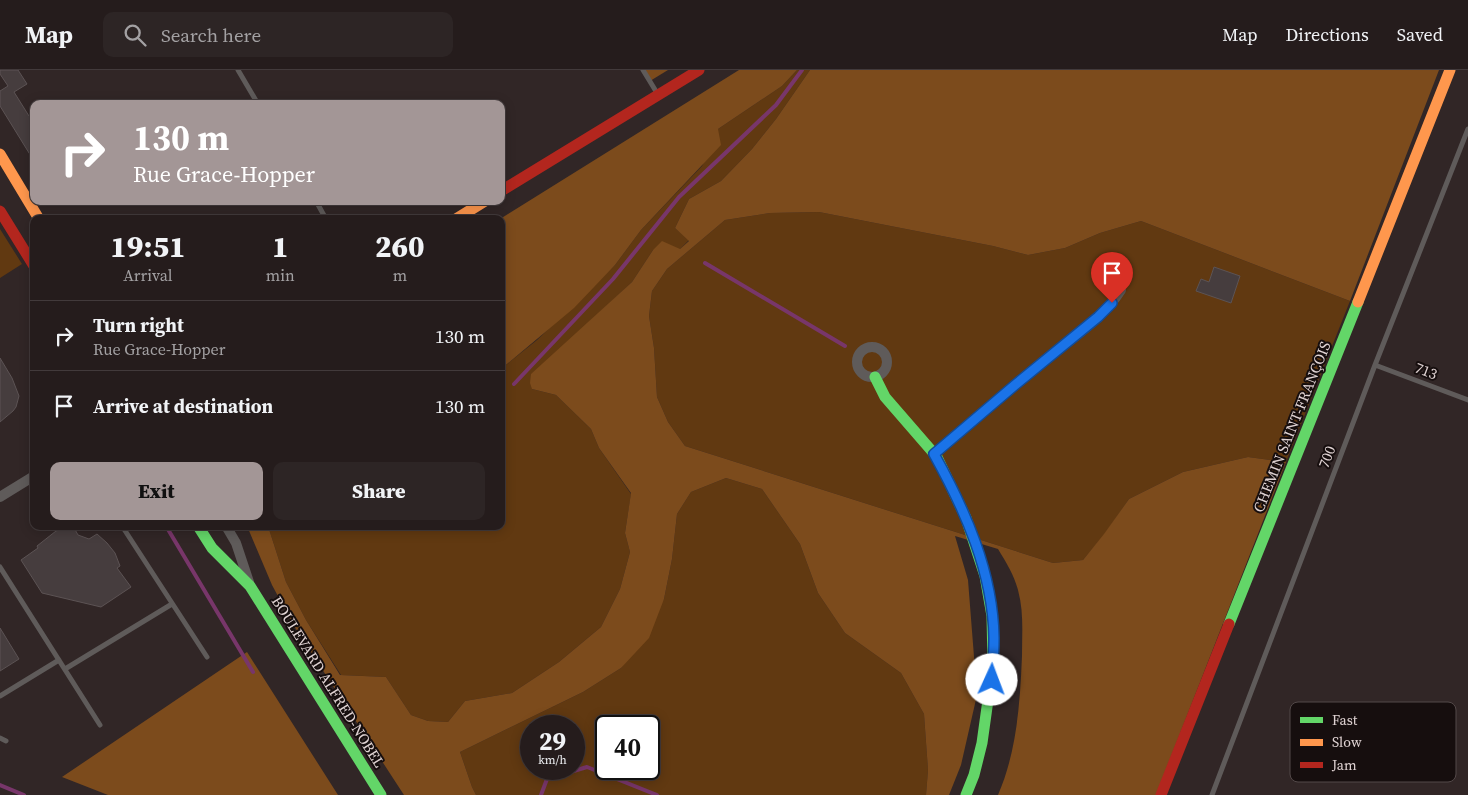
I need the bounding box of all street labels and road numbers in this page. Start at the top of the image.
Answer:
street label: CHEMIN SAINT-FRANÇOIS [1248,338,1336,515]
street label: 713 [1412,357,1440,384]
street label: 700 [1313,443,1340,471]
street label: BOULEVARD ALFRED-NOBEL [267,592,390,772]

